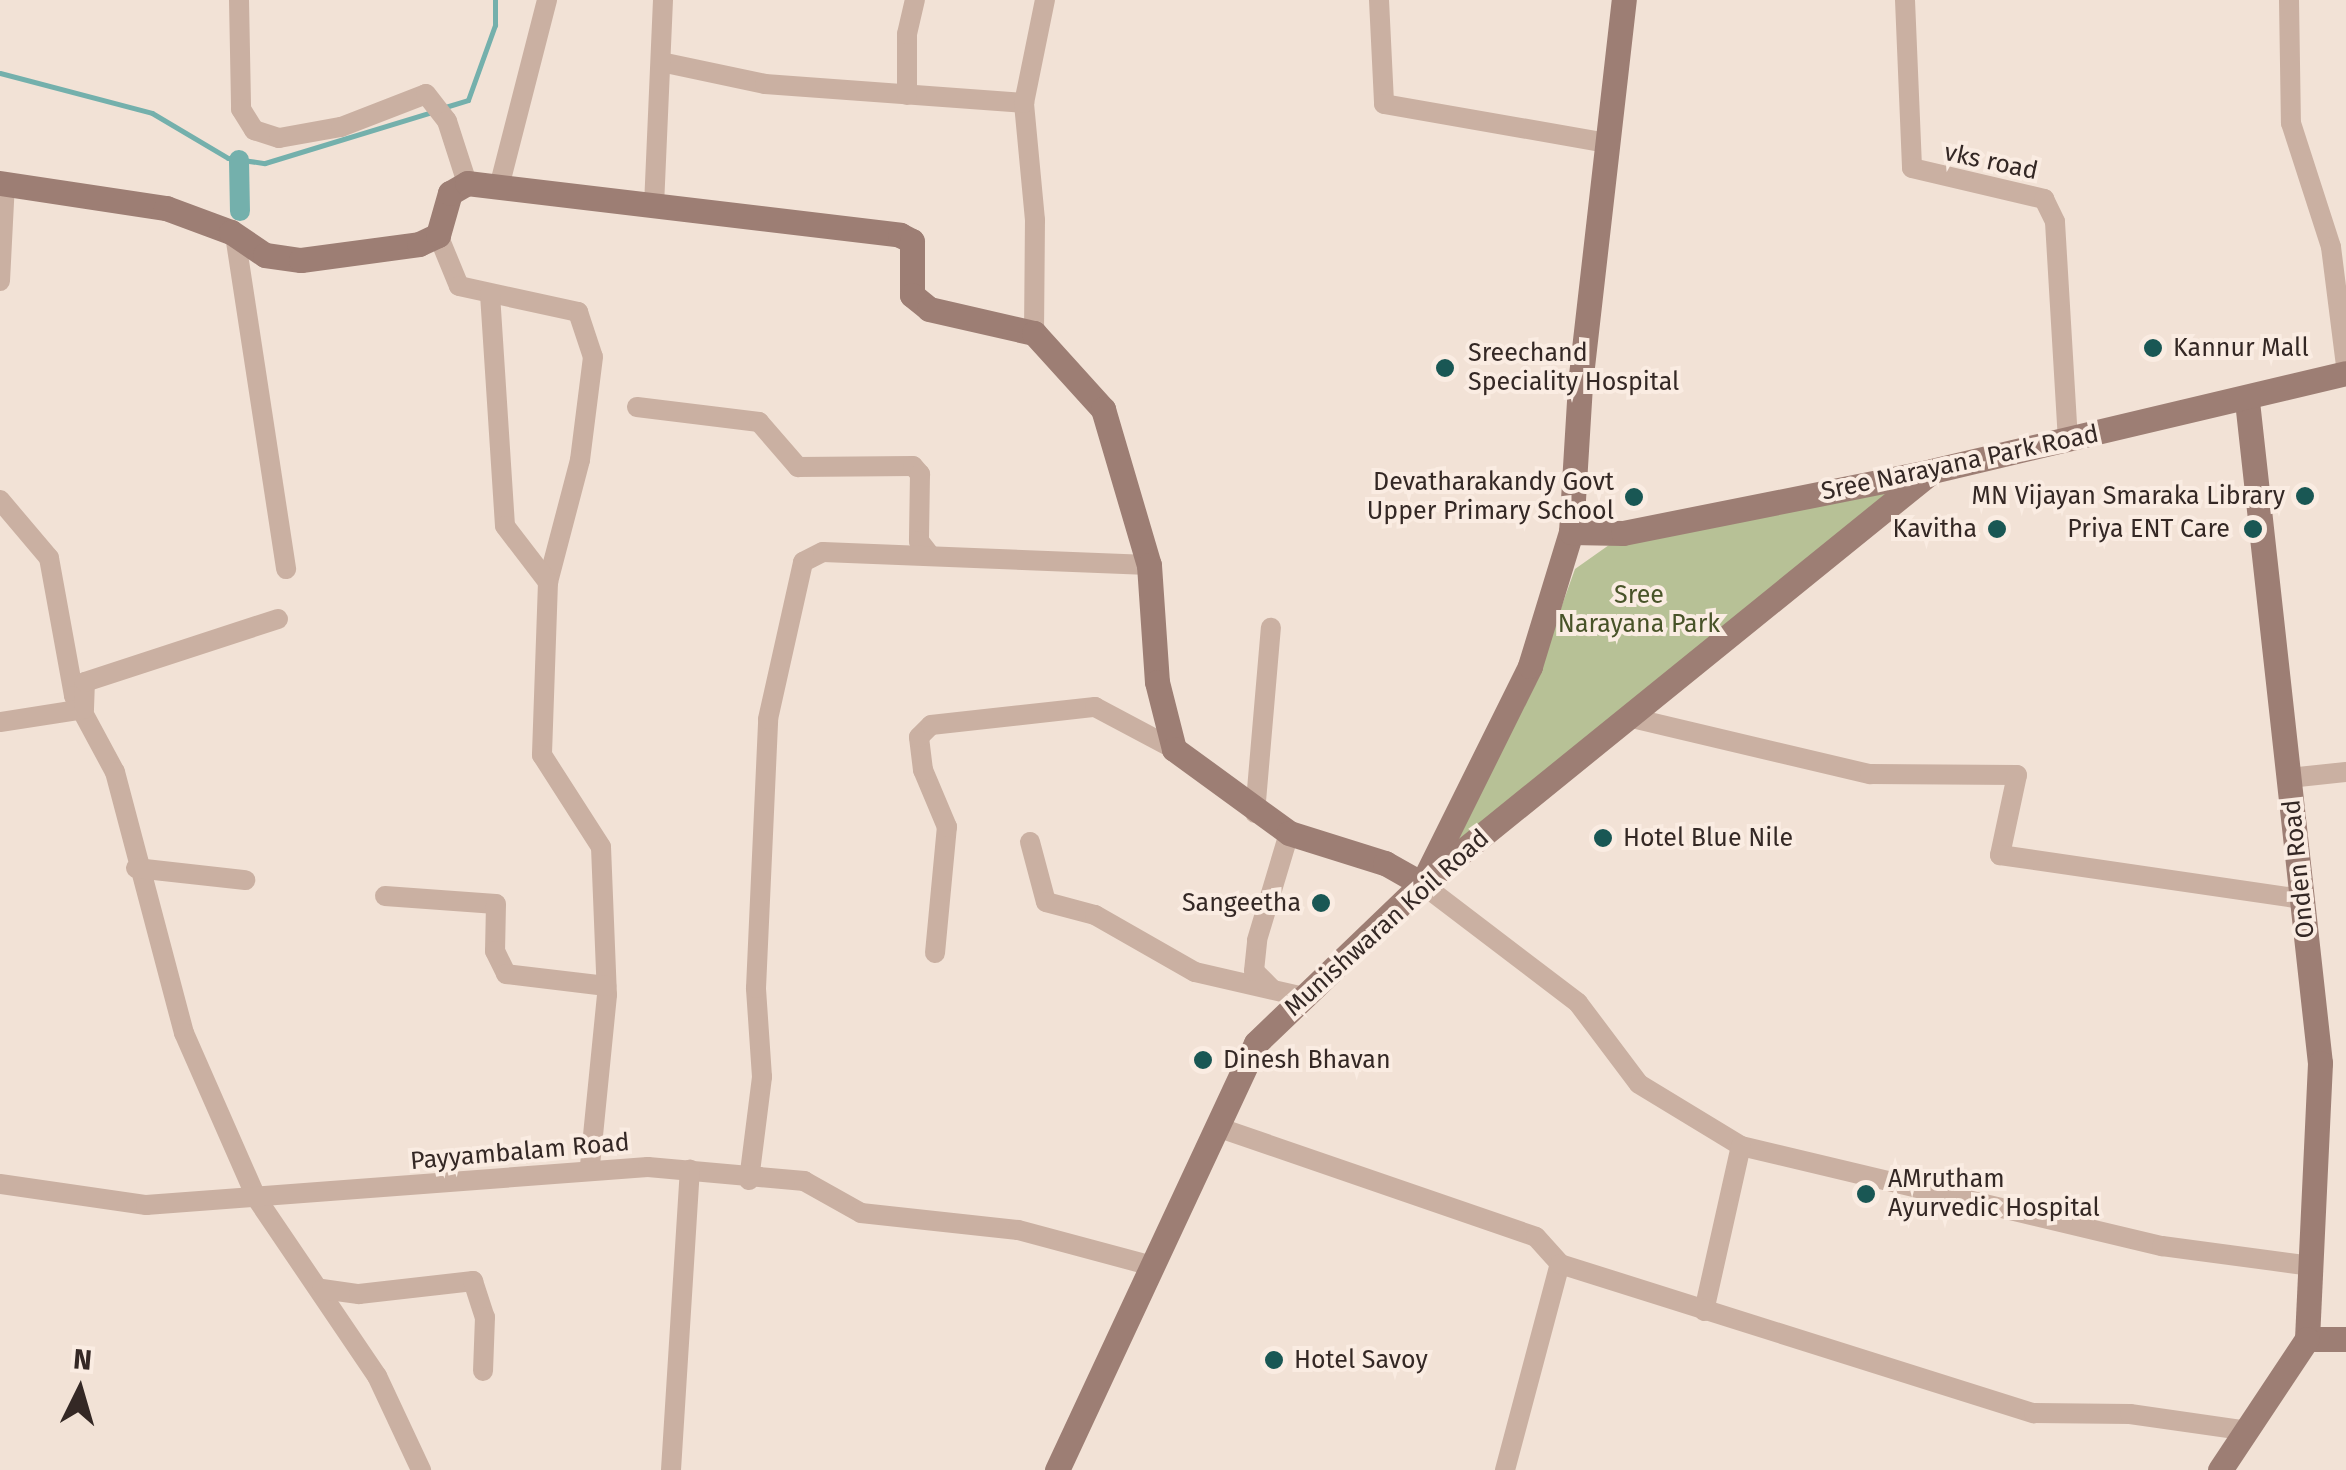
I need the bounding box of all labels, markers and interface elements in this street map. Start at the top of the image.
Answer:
street label: vks road [1941,137,2041,187]
place label: Kannur Mall [2173,333,2309,363]
marker: Kannur Mall [2142,337,2164,359]
place label: Sreechand Speciality Hospital [1468,339,1679,398]
marker: Sreechand Speciality Hospital [1432,355,1458,381]
street label: Sree Narayana Park Road [1819,419,2101,507]
place label: Devatharakandy Govt Upper Primary School [1367,468,1614,527]
place label: MN Vijayan Smaraka Library [1972,481,2285,511]
marker: MN Vijayan Smaraka Library [2294,485,2316,507]
marker: Devatharakandy Govt Upper Primary School [1623,486,1645,508]
place label: Kavitha [1893,514,1977,544]
place label: Priya ENT Care [2067,514,2230,544]
marker: Priya ENT Care [2240,516,2266,542]
marker: Kavitha [1986,518,2008,540]
park label: Sree Narayana Park [1558,581,1720,640]
street label: Onden Road [2277,798,2321,940]
street label: Munishwaran Koil Road [1279,823,1495,1023]
place label: Hotel Blue Nile [1623,823,1793,853]
marker: Hotel Blue Nile [1592,827,1614,849]
place label: Sangeetha [1182,888,1301,918]
marker: Sangeetha [1310,892,1332,914]
place label: Dinesh Bhavan [1223,1045,1391,1075]
marker: Dinesh Bhavan [1192,1049,1214,1071]
street label: Payyambalam Road [409,1127,631,1177]
place label: AMrutham Ayurvedic Hospital [1888,1165,2100,1224]
marker: AMrutham Ayurvedic Hospital [1853,1181,1879,1207]
north arrow [30,1340,130,1440]
text: N [72,1342,93,1377]
place label: Hotel Savoy [1294,1345,1428,1375]
marker: Hotel Savoy [1263,1349,1285,1371]

